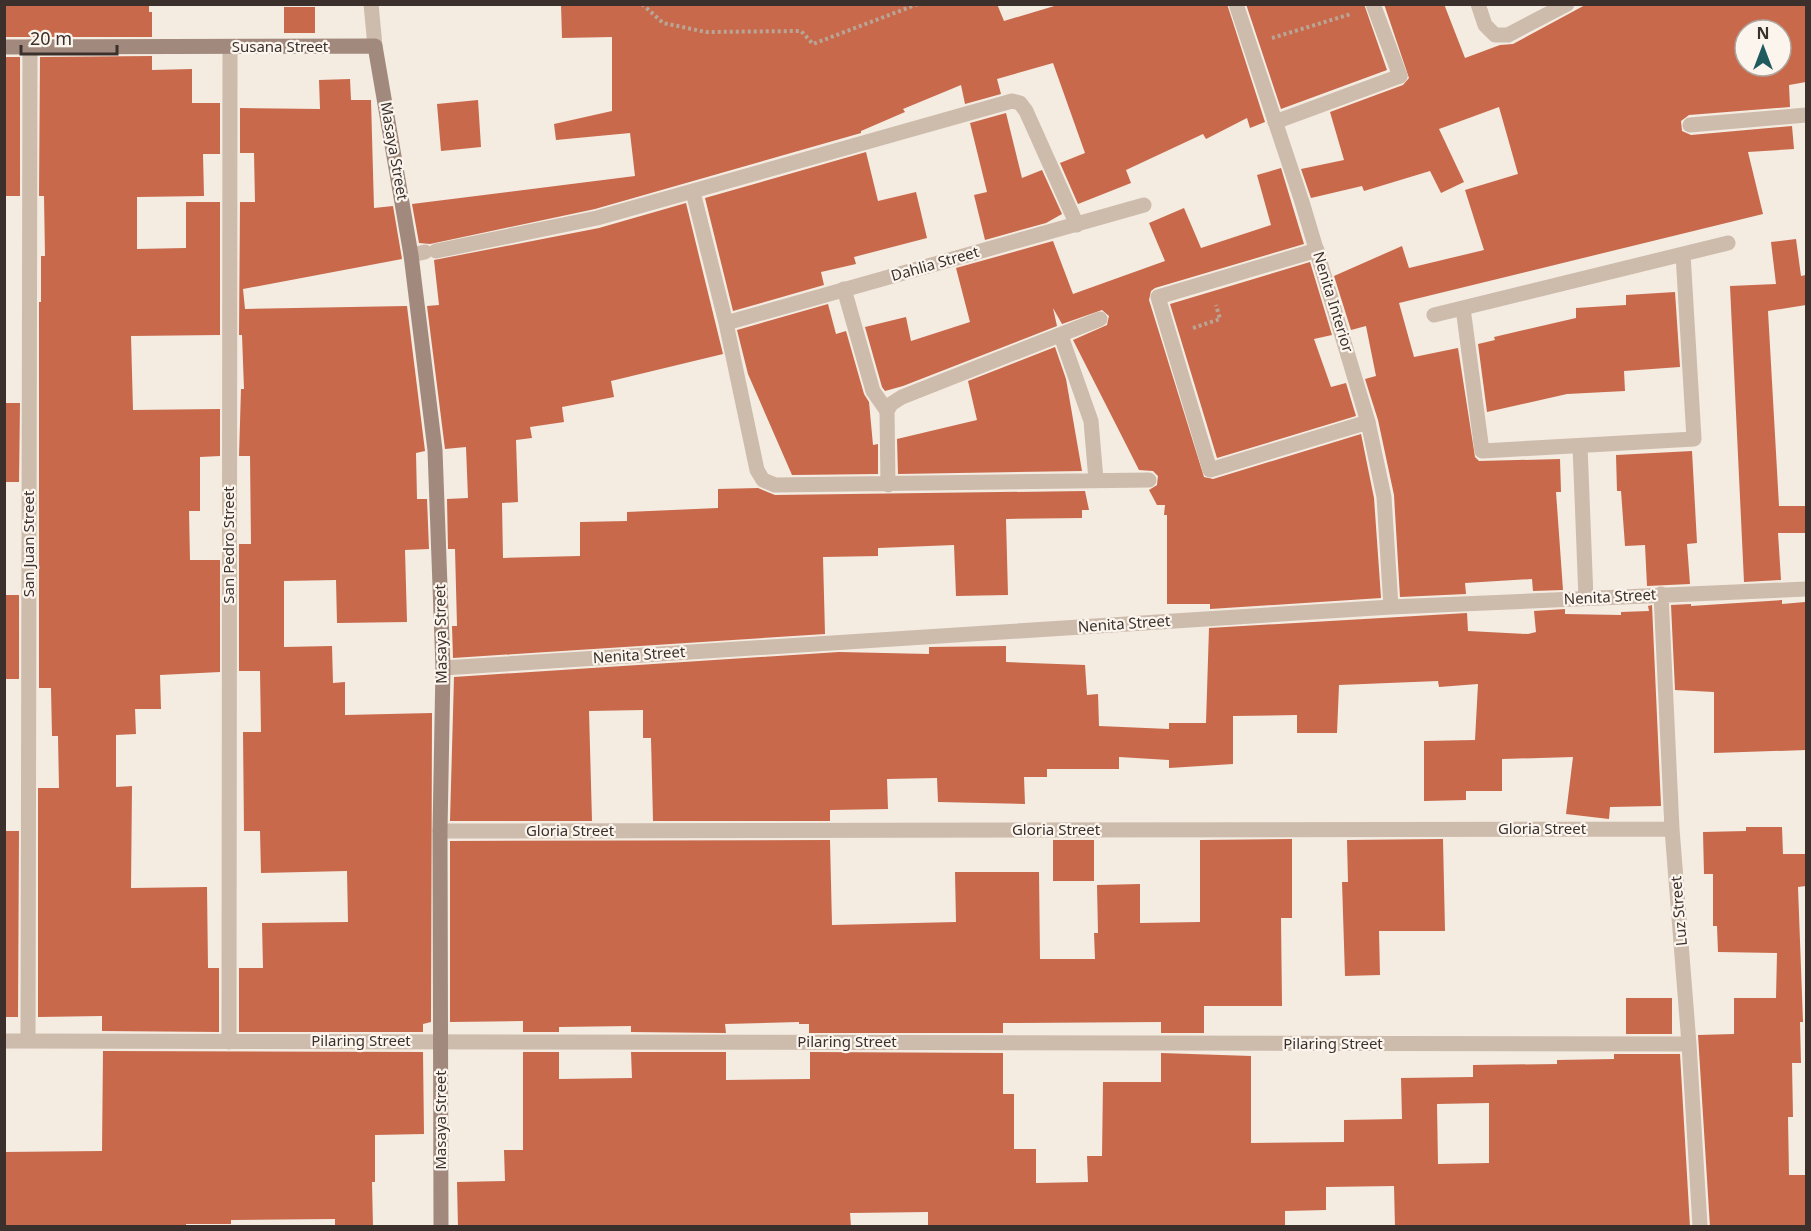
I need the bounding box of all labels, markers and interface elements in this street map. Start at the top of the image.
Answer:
scale bar [21,18,117,56]
north arrow [1733,18,1793,78]
text: N [1756,22,1770,44]
text: 20 m [30,26,72,50]
street label: Susana Street [232,36,329,56]
street label: Masaya Street [377,100,414,202]
street label: Dahlia Street [888,241,982,285]
street label: Nenita Interior [1309,249,1359,355]
street label: San Pedro Street [218,486,238,604]
street label: San Juan Street [18,490,38,597]
street label: Masaya Street [429,584,451,684]
street label: Nenita Street [1563,584,1657,608]
street label: Nenita Street [1077,610,1171,636]
street label: Nenita Street [592,641,686,667]
street label: Gloria Street [1498,818,1587,838]
street label: Gloria Street [1012,819,1101,839]
street label: Gloria Street [526,820,615,840]
street label: Luz Street [1665,875,1691,947]
street label: Pilaring Street [311,1030,411,1050]
street label: Pilaring Street [797,1031,897,1051]
street label: Pilaring Street [1283,1033,1383,1053]
street label: Masaya Street [430,1070,450,1170]

